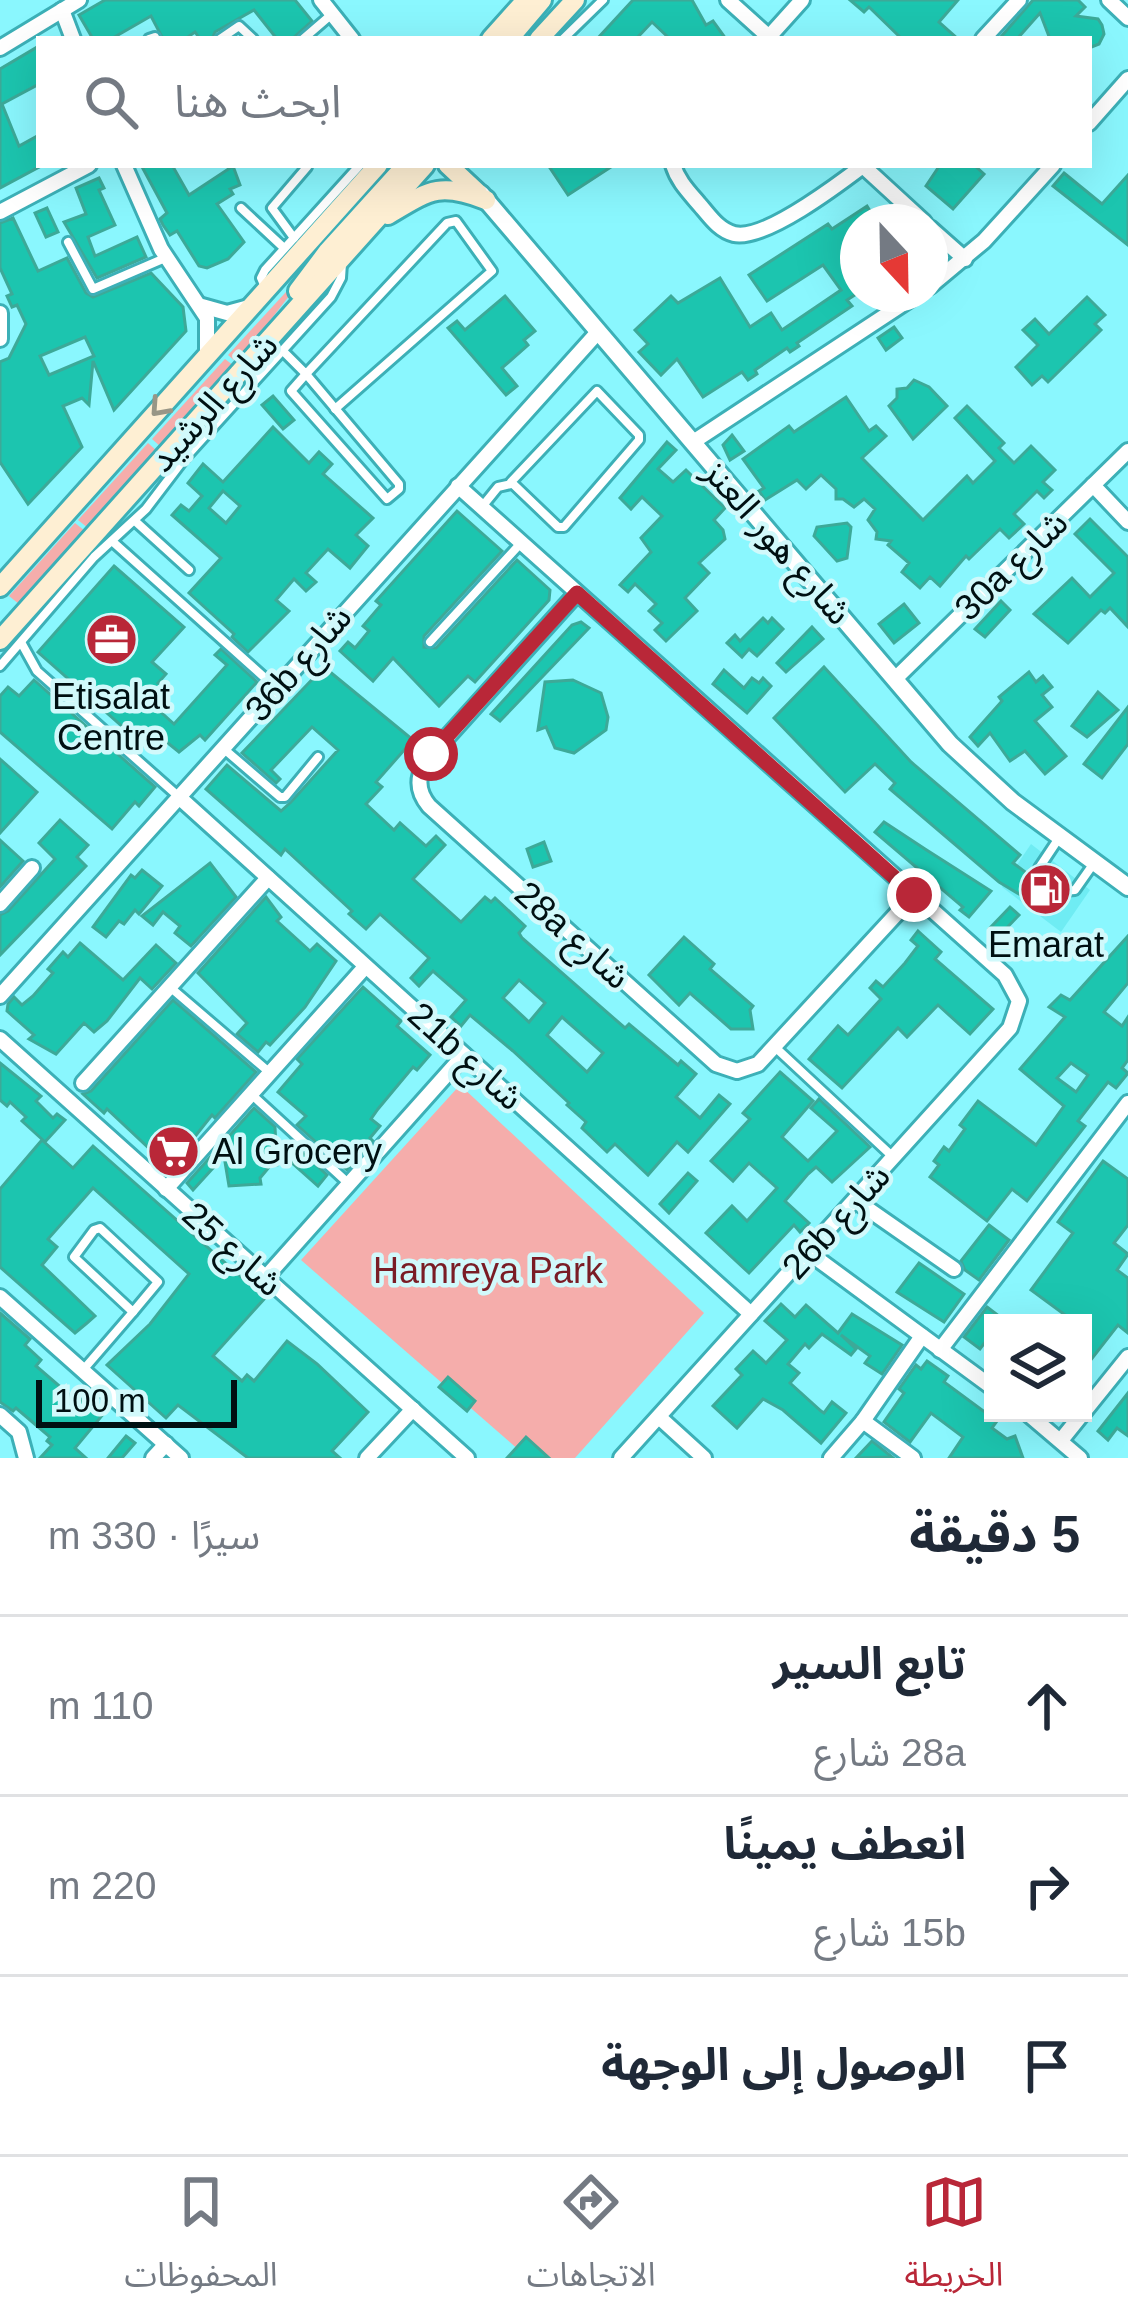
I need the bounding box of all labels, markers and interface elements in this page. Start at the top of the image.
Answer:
search box [36,36,1092,168]
icon: search [78,69,144,135]
text: ابحث هنا [174,76,342,127]
north arrow [840,204,948,312]
street label: شارع الرشيد [140,324,290,484]
one-way arrow [152,394,174,416]
street label: شارع هور العنز [690,451,860,636]
street label: 30a شارع [946,502,1080,633]
street label: 36b شارع [237,597,364,733]
office icon: Etisalat Centre [83,612,139,668]
place label: Etisalat Centre [52,676,170,758]
route start [404,727,458,781]
fuel station icon: Emarat [1018,861,1074,917]
route end [887,868,941,922]
street label: 28a شارع [503,873,639,1002]
place label: Emarat [988,924,1104,965]
street label: 21b شارع [396,994,532,1123]
supermarket icon: Al Grocery [145,1123,201,1179]
place label: Al Grocery [212,1131,382,1172]
street label: 26b شارع [774,1155,903,1291]
street label: شارع 25 [171,1194,291,1309]
park label: Hamreya Park [373,1250,604,1291]
map controls [984,1314,1092,1422]
button: layers [984,1314,1092,1422]
scale bar [36,1374,237,1427]
text: 100 m [54,1382,146,1419]
text: 5 دقيقة [909,1506,1080,1563]
text: سيرًا · 330 m [48,1514,260,1557]
text: تابع السير [773,1638,966,1689]
icon: ahead [1014,1673,1080,1739]
text: 110 m [48,1684,154,1727]
text: 28a شارع [814,1731,966,1774]
text: انعطف يمينًا [723,1818,966,1869]
icon: right [1014,1853,1080,1919]
text: 220 m [48,1864,156,1907]
text: 15b شارع [814,1911,966,1954]
icon: arrive [1014,2033,1080,2099]
text: الوصول إلى الوجهة [601,2039,966,2090]
tab: المحفوظات [125,2169,278,2310]
tab: الاتجاهات [527,2169,656,2310]
tab: الخريطة [905,2169,1003,2310]

